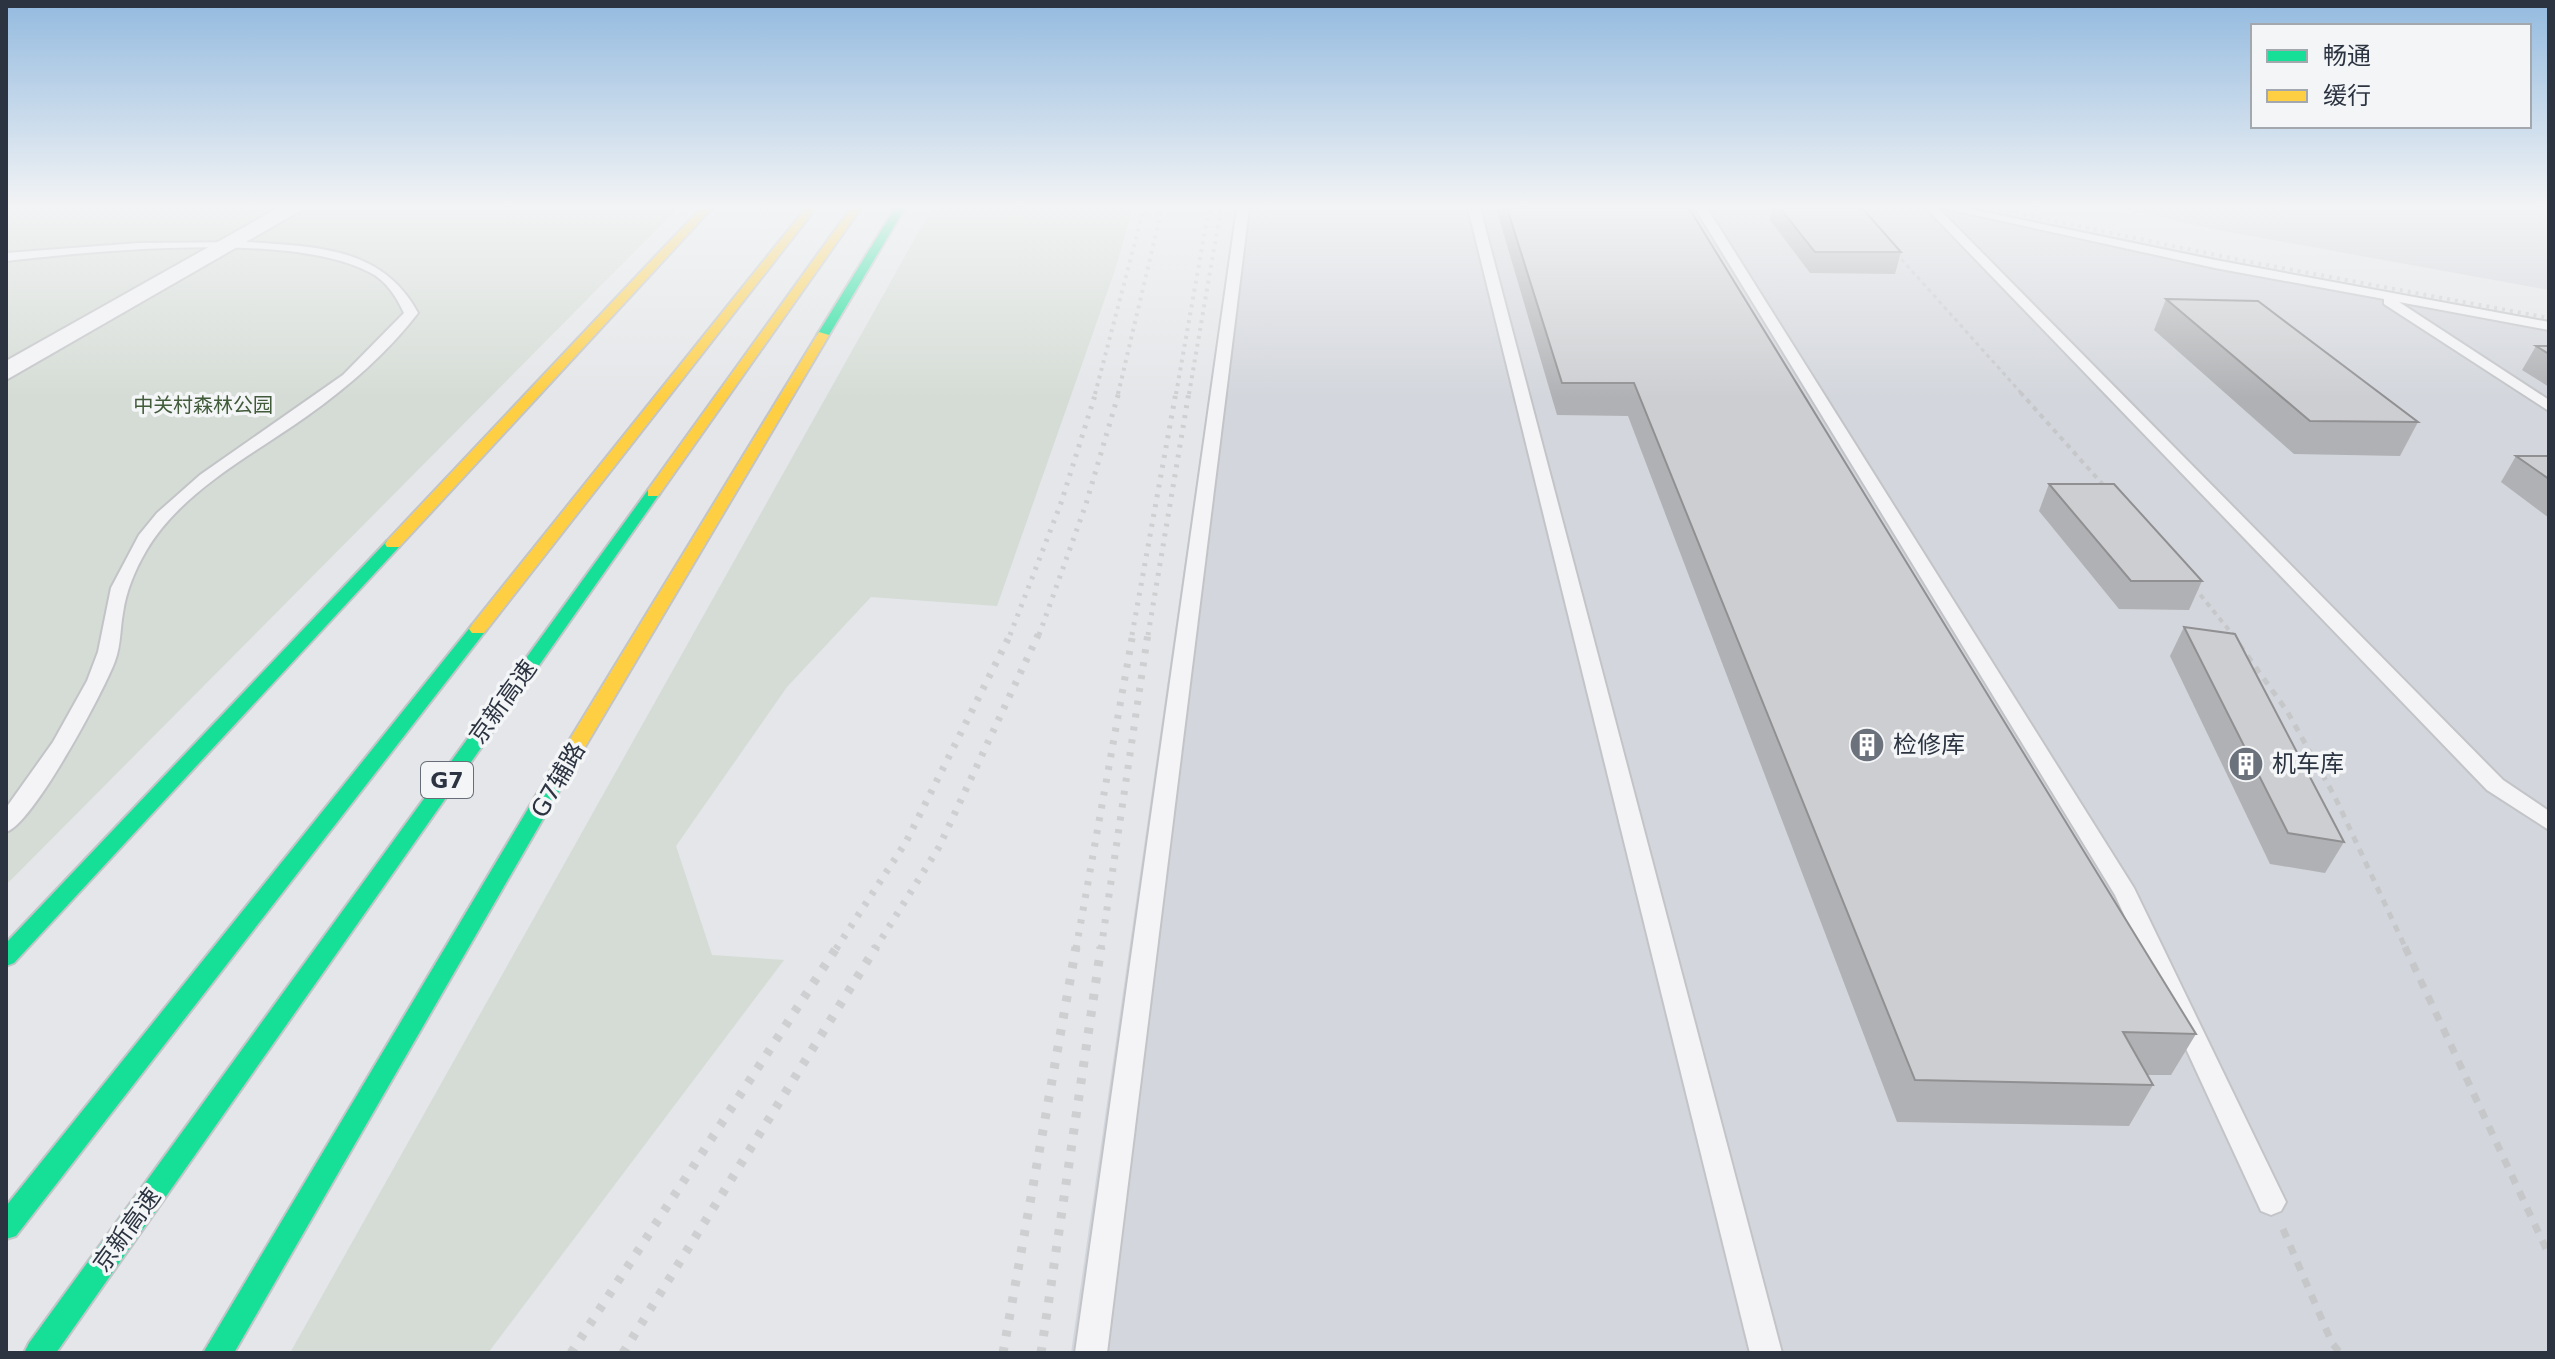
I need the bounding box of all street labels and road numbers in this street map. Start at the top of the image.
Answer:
street label: 京新高速 [463,655,543,749]
street label: G7辅路 [525,738,591,822]
road number: G7 [421,762,473,798]
street label: 京新高速 [87,1183,167,1277]

